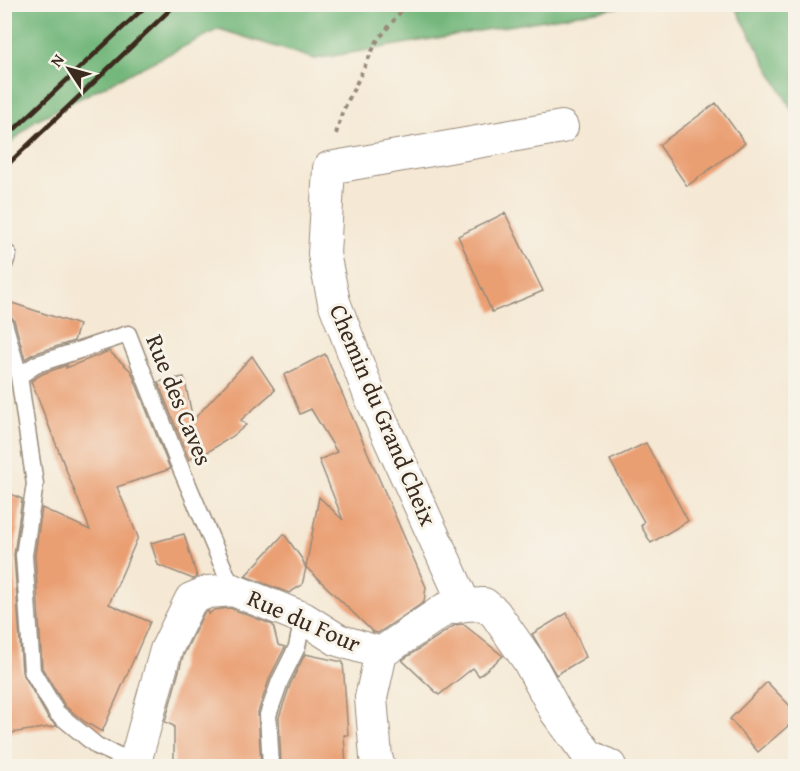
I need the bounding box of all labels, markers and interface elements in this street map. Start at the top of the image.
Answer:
north arrow [39,39,99,99]
text: N [44,49,70,72]
street label: Chemin du Grand Cheix [321,299,446,532]
street label: Rue des Caves [137,329,222,471]
street label: Rue du Four [242,580,366,661]

